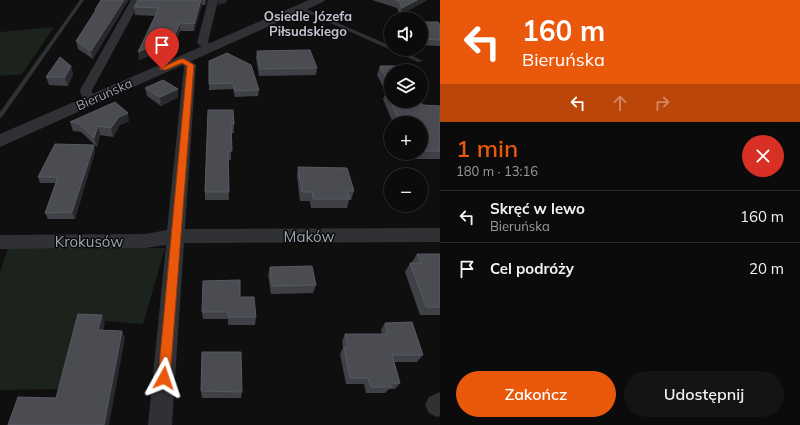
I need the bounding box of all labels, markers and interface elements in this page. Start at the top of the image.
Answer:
district label: Osiedle Józefa Piłsudskiego [264,8,352,39]
map controls [384,12,428,212]
button: sound [384,12,428,56]
text: 160 m [522,13,605,48]
icon: left [456,16,508,68]
pin [145,28,179,69]
icon: arrive [151,34,173,56]
text: Bieruńska [522,48,605,71]
button: layers [384,64,428,108]
street label: Bieruńska [73,75,135,113]
icon: left [567,92,589,114]
icon: ahead [609,92,631,114]
icon: right [651,92,673,114]
button: + [384,116,428,160]
text: 1 min [456,133,518,163]
button: close [742,135,784,177]
text: 180 m · 13:16 [456,163,538,179]
button: − [384,168,428,212]
text: Skręć w lewo [490,199,585,218]
icon: left [456,206,478,228]
text: 160 m [740,207,784,226]
text: Bieruńska [490,218,550,234]
street label: Maków [284,227,334,246]
street label: Krokusów [55,232,123,251]
icon: arrive [456,258,478,280]
text: Cel podróży [490,259,574,278]
text: 20 m [749,259,784,278]
position arrow [143,357,185,399]
button: Zakończ [456,371,616,417]
button: Udostępnij [624,371,784,417]

